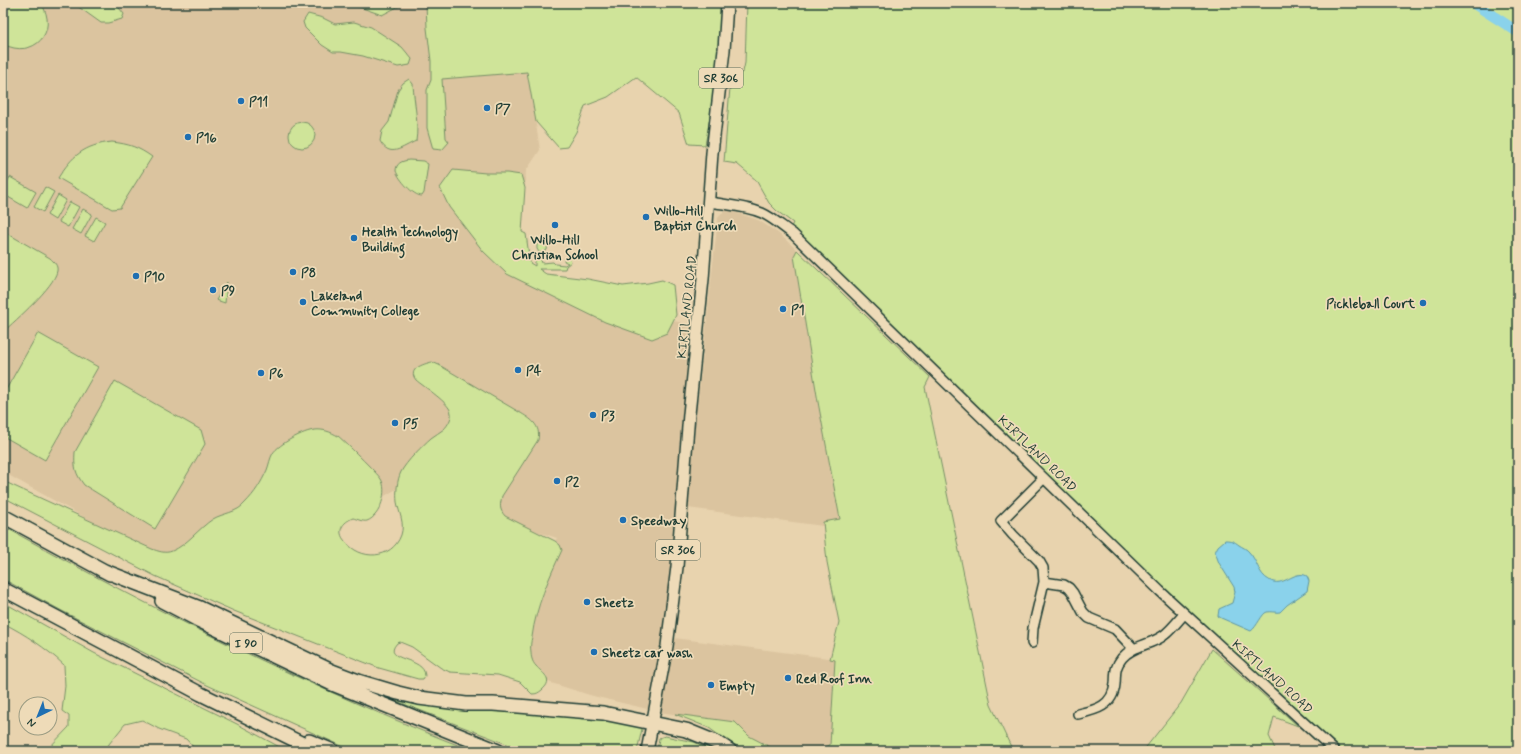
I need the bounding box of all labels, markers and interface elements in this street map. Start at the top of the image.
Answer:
road number: SR 306 [699,68,743,88]
place label: P11 [249,94,268,111]
marker: P11 [236,96,246,106]
place label: P7 [495,101,511,118]
marker: P7 [482,103,492,113]
place label: P16 [196,130,217,147]
marker: P16 [183,132,193,142]
place label: Willo-Hill Baptist Church [653,203,737,235]
marker: Willo-Hill Baptist Church [641,212,651,222]
marker: Willo-Hill Christian School [550,220,560,230]
place label: Health Technology Building [362,224,458,259]
place label: Willo-Hill Christian School [512,232,598,264]
marker: Health Technology Building [349,233,359,243]
street label: KIRTLAND ROAD [674,255,701,359]
place label: P8 [301,265,316,282]
marker: P8 [288,267,298,277]
place label: P10 [144,269,166,286]
marker: P10 [131,271,141,281]
place label: P9 [221,283,236,300]
marker: P9 [208,285,218,295]
place label: Lakeland Community College [311,288,419,321]
place label: Pickleball Court [1326,296,1415,313]
marker: Lakeland Community College [298,297,308,307]
marker: Pickleball Court [1418,298,1428,308]
place label: P1 [791,302,805,319]
marker: P1 [778,304,788,314]
place label: P4 [526,363,542,380]
marker: P4 [513,365,523,375]
place label: P6 [269,366,284,383]
marker: P6 [256,368,266,378]
place label: P3 [601,408,615,425]
marker: P3 [588,410,598,420]
street label: KIRTLAND ROAD [994,412,1080,496]
place label: P5 [403,416,419,433]
marker: P5 [390,418,400,428]
place label: P2 [565,474,580,491]
marker: P2 [552,476,562,486]
place label: Speedway [631,513,687,530]
marker: Speedway [618,515,628,525]
road number: SR 306 [656,540,700,560]
place label: Sheetz [595,595,634,612]
marker: Sheetz [582,597,592,607]
road number: I 90 [230,633,262,653]
street label: KIRTLAND ROAD [1228,636,1316,718]
place label: Sheetz car wash [602,645,693,662]
marker: Sheetz car wash [589,647,599,657]
place label: Red Roof Inn [796,671,873,688]
marker: Red Roof Inn [783,673,793,683]
place label: Empty [719,678,755,695]
marker: Empty [706,680,716,690]
north arrow [18,696,58,736]
text: N [24,715,39,730]

